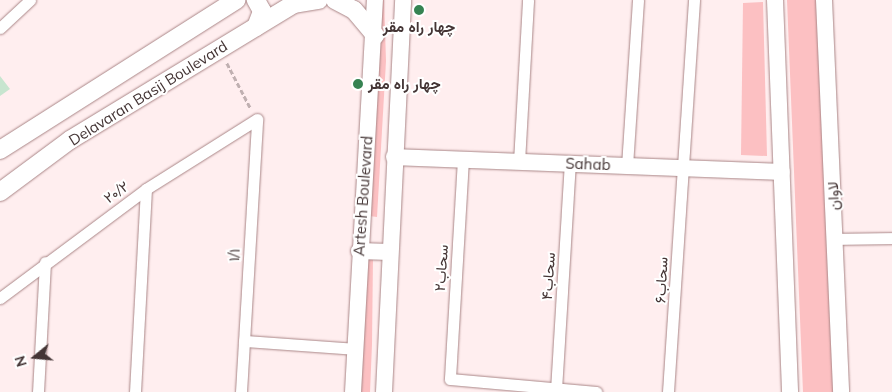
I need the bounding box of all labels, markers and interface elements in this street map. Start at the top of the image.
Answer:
marker: چهار راه مقر‍ [413,4,425,16]
place label: چهار راه مقر‍ [383,18,455,36]
street label: Delavaran Basij Boulevard [65,37,231,149]
place label: چهار راه مقر [368,75,441,93]
marker: چهار راه مقر [352,78,364,90]
street label: Artesh Boulevard [350,135,376,257]
street label: Sahab [565,154,611,174]
street label: ۲۰/۲ [100,177,132,207]
street label: لاوان [824,181,842,211]
street label: ۲سحاب [430,244,452,292]
street label: ۱/۱ [225,248,243,262]
street label: ۴سحاب [537,252,559,300]
street label: ۶سحاب [651,256,671,304]
north arrow [10,332,60,382]
text: N [11,354,31,369]

